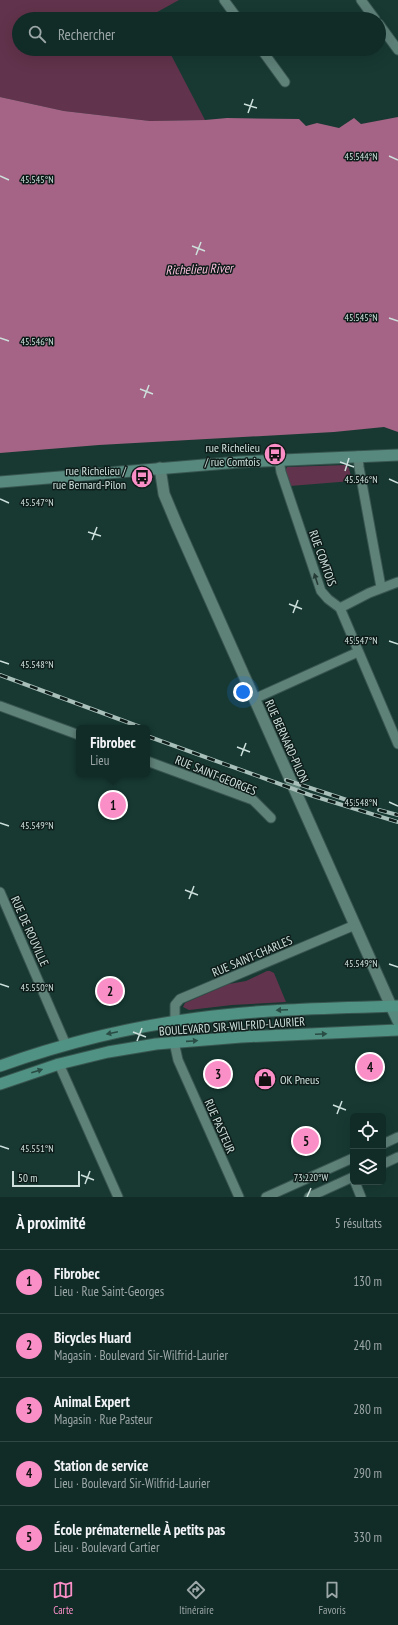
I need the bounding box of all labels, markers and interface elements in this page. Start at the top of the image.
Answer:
search box [12,12,386,56]
icon: search [26,23,48,45]
text: Rechercher [58,25,115,44]
text: 45.544°N [344,150,378,163]
text: 45.545°N [20,173,54,186]
water label: Richelieu River [165,259,235,279]
text: 45.545°N [344,311,378,324]
text: 45.546°N [20,335,54,348]
place label: rue Richelieu / rue Comtois [204,440,260,469]
bus stop icon: rue Richelieu / rue Comtois [262,441,288,467]
place label: rue Richelieu / rue Bernard-Pilon [53,463,126,492]
bus stop icon: rue Richelieu / rue Bernard-Pilon [129,464,155,490]
text: 45.546°N [344,473,378,486]
text: 45.547°N [20,496,54,509]
street label: RUE COMTOIS [306,528,340,588]
one-way arrow [313,572,319,584]
text: 45.547°N [344,634,378,647]
text: 45.548°N [20,658,54,671]
your location [233,682,253,702]
street label: RUE BERNARD-PILON [262,697,312,785]
popup [76,725,150,777]
text: Fibrobec [90,733,136,752]
text: Lieu [90,752,109,769]
street label: RUE SAINT-GEORGES [173,752,259,798]
pin: 1 [100,790,126,820]
text: 45.548°N [344,796,378,809]
text: 45.549°N [20,819,54,832]
street label: RUE DE ROUVILLE [8,893,52,969]
street label: RUE SAINT-CHARLES [209,932,295,980]
text: 45.549°N [344,957,378,970]
pin: 2 [97,976,123,1006]
text: 45.550°N [20,981,54,994]
one-way arrow [275,1007,288,1013]
street label: BOULEVARD SIR-WILFRID-LAURIER [158,1013,306,1039]
one-way arrow [106,1030,118,1036]
one-way arrow [315,1030,327,1037]
one-way arrow [186,1037,198,1044]
pin: 4 [357,1052,383,1082]
pin: 3 [205,1059,231,1089]
shop icon: OK Pneus [252,1066,278,1092]
one-way arrow [31,1068,43,1074]
place label: OK Pneus [280,1072,319,1087]
street label: RUE PASTEUR [201,1097,239,1156]
map controls [350,1113,386,1185]
button: locate [350,1113,386,1149]
pin: 5 [293,1126,319,1156]
text: 45.551°N [20,1142,54,1155]
button: layers [350,1149,386,1185]
scale bar [12,1169,80,1188]
text: 50 m [18,1171,37,1185]
text: 73.220°W [294,1171,328,1184]
text: À proximité [16,1212,86,1234]
text: 5 résultats [335,1215,382,1232]
text: Fibrobec [54,1264,100,1283]
text: 1 [26,1273,32,1290]
text: 130 m [353,1273,382,1290]
text: Lieu · Rue Saint-Georges [54,1283,164,1300]
text: Bicycles Huard [54,1328,131,1347]
text: 2 [26,1337,32,1354]
text: 240 m [353,1337,382,1354]
text: Magasin · Boulevard Sir-Wilfrid-Laurier [54,1347,228,1364]
text: Animal Expert [54,1392,130,1411]
text: 3 [26,1401,32,1418]
text: 280 m [353,1401,382,1418]
text: Magasin · Rue Pasteur [54,1411,153,1428]
text: Station de service [54,1456,148,1475]
text: 4 [26,1465,32,1482]
text: 290 m [353,1465,382,1482]
text: Lieu · Boulevard Sir-Wilfrid-Laurier [54,1475,210,1492]
text: École prématernelle À petits pas [54,1520,225,1539]
text: 5 [26,1529,32,1546]
text: 330 m [353,1529,382,1546]
text: Lieu · Boulevard Cartier [54,1539,159,1556]
tab: Carte [52,1579,74,1617]
tab: Itinéraire [179,1579,214,1617]
tab: Favoris [319,1579,346,1617]

